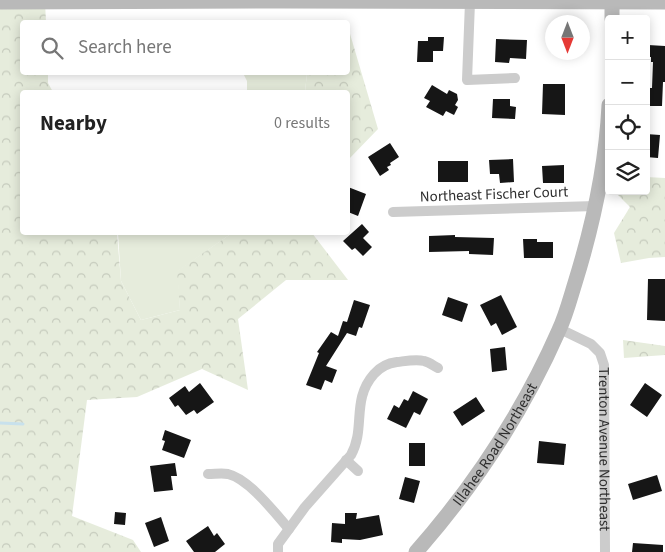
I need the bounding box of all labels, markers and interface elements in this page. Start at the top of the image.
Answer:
north arrow [545,15,590,60]
map controls [605,15,650,195]
button: + [605,15,650,60]
search box [20,20,350,75]
icon: search [38,34,66,62]
text: Search here [78,34,172,61]
button: − [605,60,650,105]
button: locate [605,105,650,150]
text: Nearby [40,108,107,138]
text: 0 results [274,112,330,134]
button: layers [605,150,650,195]
street label: Northeast Fischer Court [420,181,568,208]
street label: Trenton Avenue Northeast [593,367,615,531]
street label: Illahee Road Northeast [448,379,543,510]

